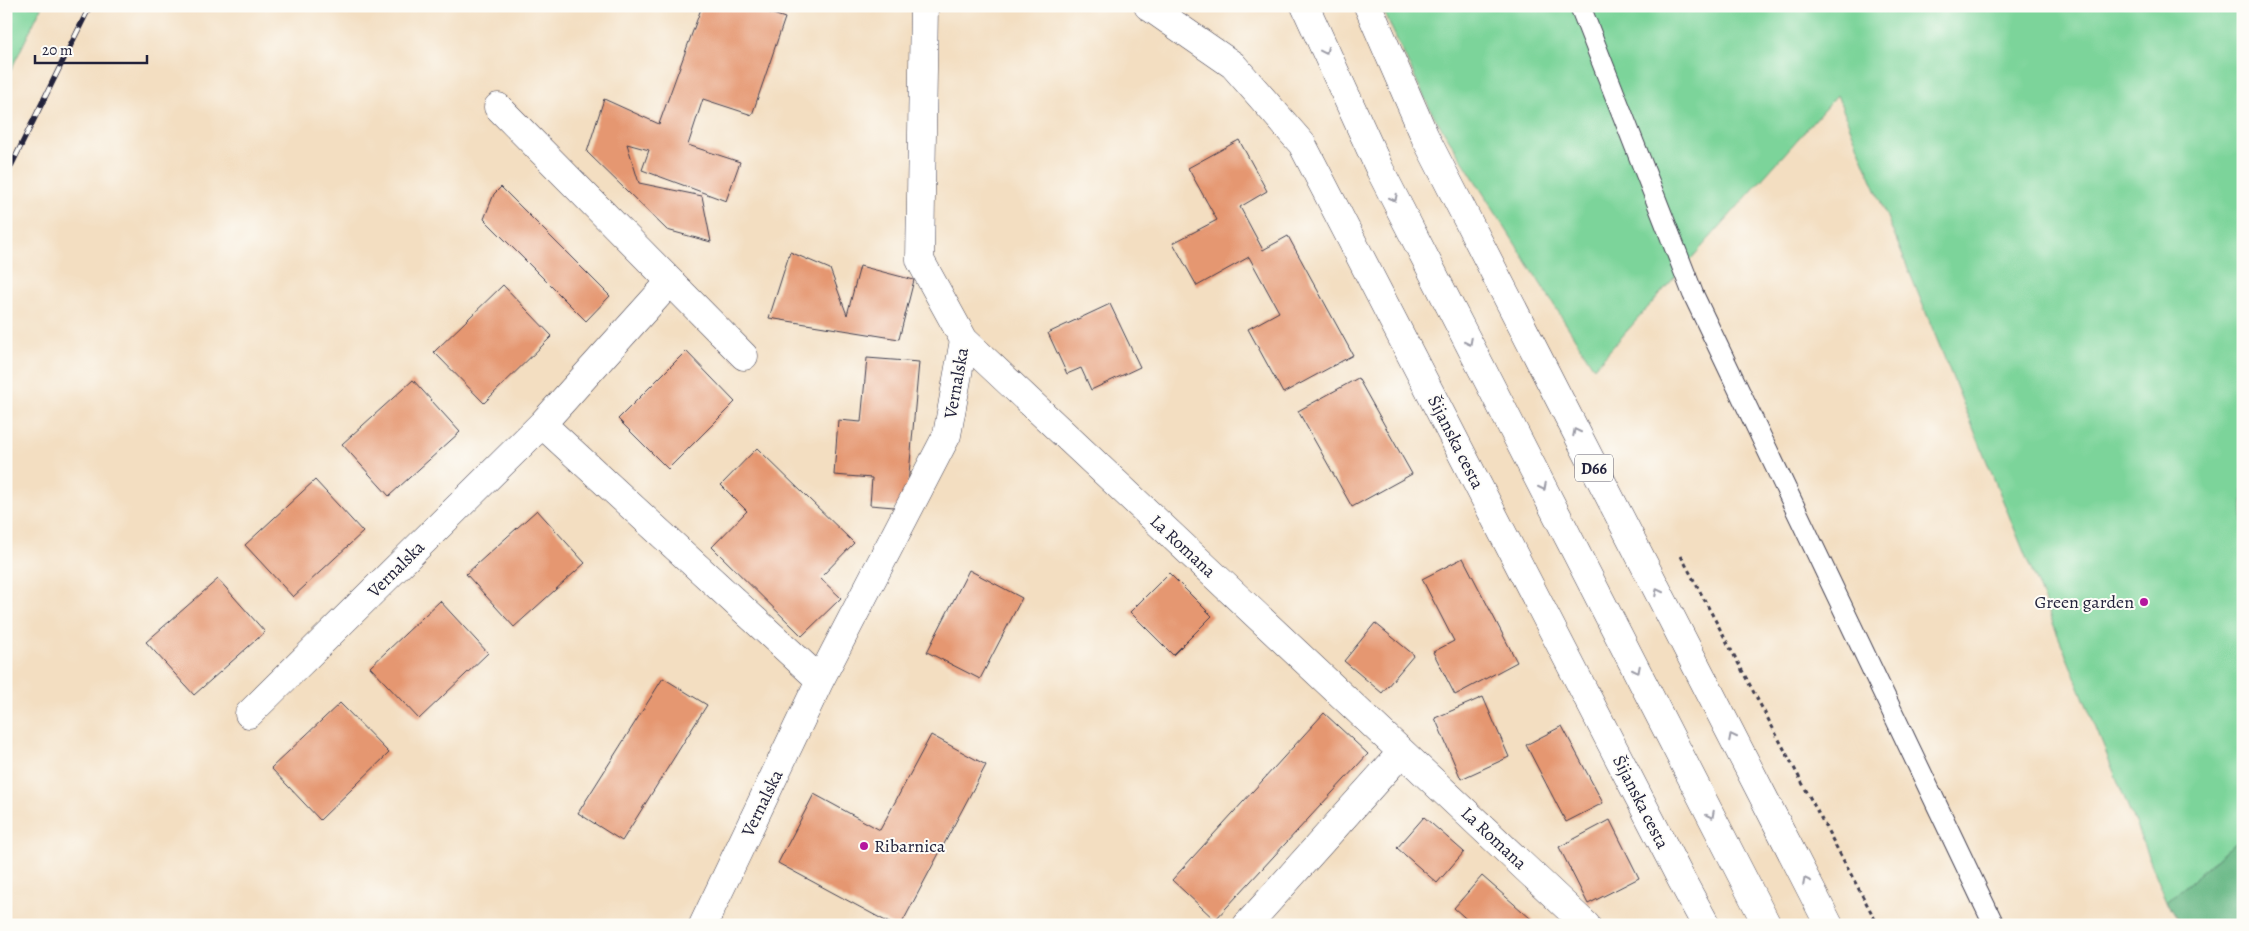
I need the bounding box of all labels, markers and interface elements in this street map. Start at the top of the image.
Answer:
scale bar [35,32,148,64]
text: 20 m [42,40,73,60]
one-way arrow [1319,46,1330,55]
one-way arrow [1388,193,1398,202]
one-way arrow [1463,337,1473,346]
street label: Vernalska [938,345,974,421]
street label: Šijanska cesta [1422,391,1490,493]
one-way arrow [1572,428,1582,437]
road number: D66 [1575,454,1613,482]
one-way arrow [1537,482,1547,491]
street label: La Romana [1145,509,1222,583]
street label: Vernalska [362,535,430,603]
one-way arrow [1654,588,1664,597]
place label: Green garden [2035,590,2134,614]
marker: Green garden [2138,596,2150,608]
one-way arrow [1631,665,1641,674]
one-way arrow [1728,733,1738,742]
street label: Šijanska cesta [1607,751,1675,853]
street label: Vernalska [735,765,789,841]
street label: La Romana [1456,801,1533,875]
one-way arrow [1705,809,1715,818]
place label: Ribarnica [874,834,946,858]
marker: Ribarnica [858,840,870,852]
one-way arrow [1802,878,1812,887]

